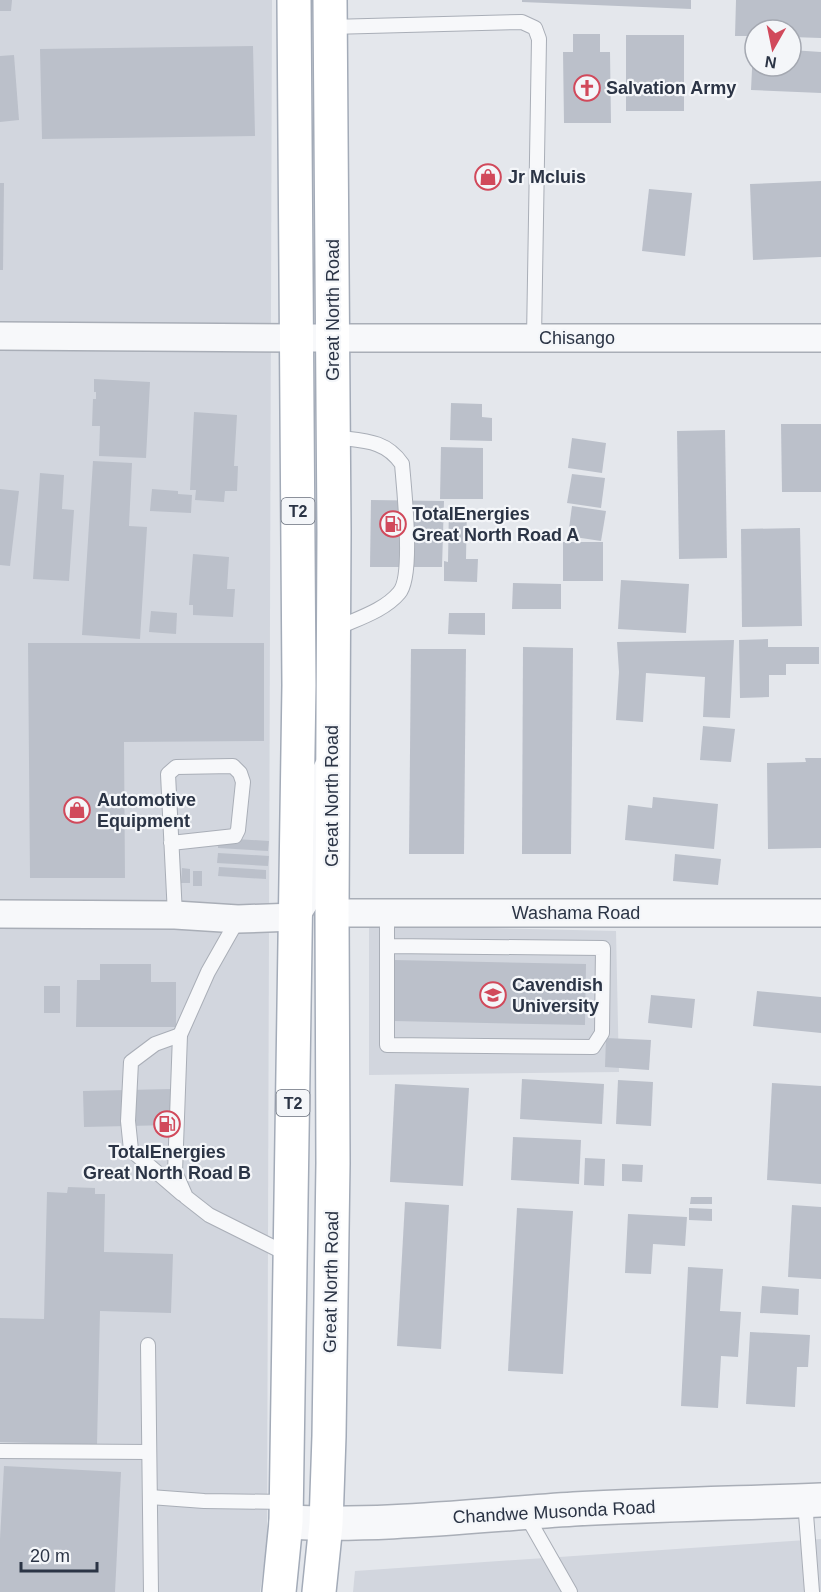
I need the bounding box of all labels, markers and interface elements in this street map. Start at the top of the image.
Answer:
north arrow [743,18,803,78]
text: N [764,53,778,72]
church icon: Salvation Army [572,73,602,103]
place label: Salvation Army [606,78,736,98]
shop icon: Jr Mcluis [473,162,503,192]
place label: Jr Mcluis [508,167,586,187]
street label: Great North Road [323,239,343,381]
street label: Chisango [539,328,615,348]
road number: T2 [282,498,314,524]
place label: TotalEnergies Great North Road A [412,504,579,545]
fuel station icon: TotalEnergies Great North Road A [378,509,408,539]
street label: Great North Road [322,725,342,867]
place label: Automotive Equipment [97,790,196,831]
shop icon: Automotive Equipment [62,795,92,825]
street label: Washama Road [512,903,640,923]
place label: Cavendish University [512,975,603,1016]
school or university icon: Cavendish University [478,980,508,1010]
road number: T2 [276,1090,310,1116]
fuel station icon: TotalEnergies Great North Road B [152,1109,182,1139]
place label: TotalEnergies Great North Road B [83,1142,251,1183]
street label: Great North Road [320,1211,342,1353]
street label: Chandwe Musonda Road [452,1497,656,1527]
scale bar [21,1535,98,1573]
text: 20 m [30,1546,70,1566]

